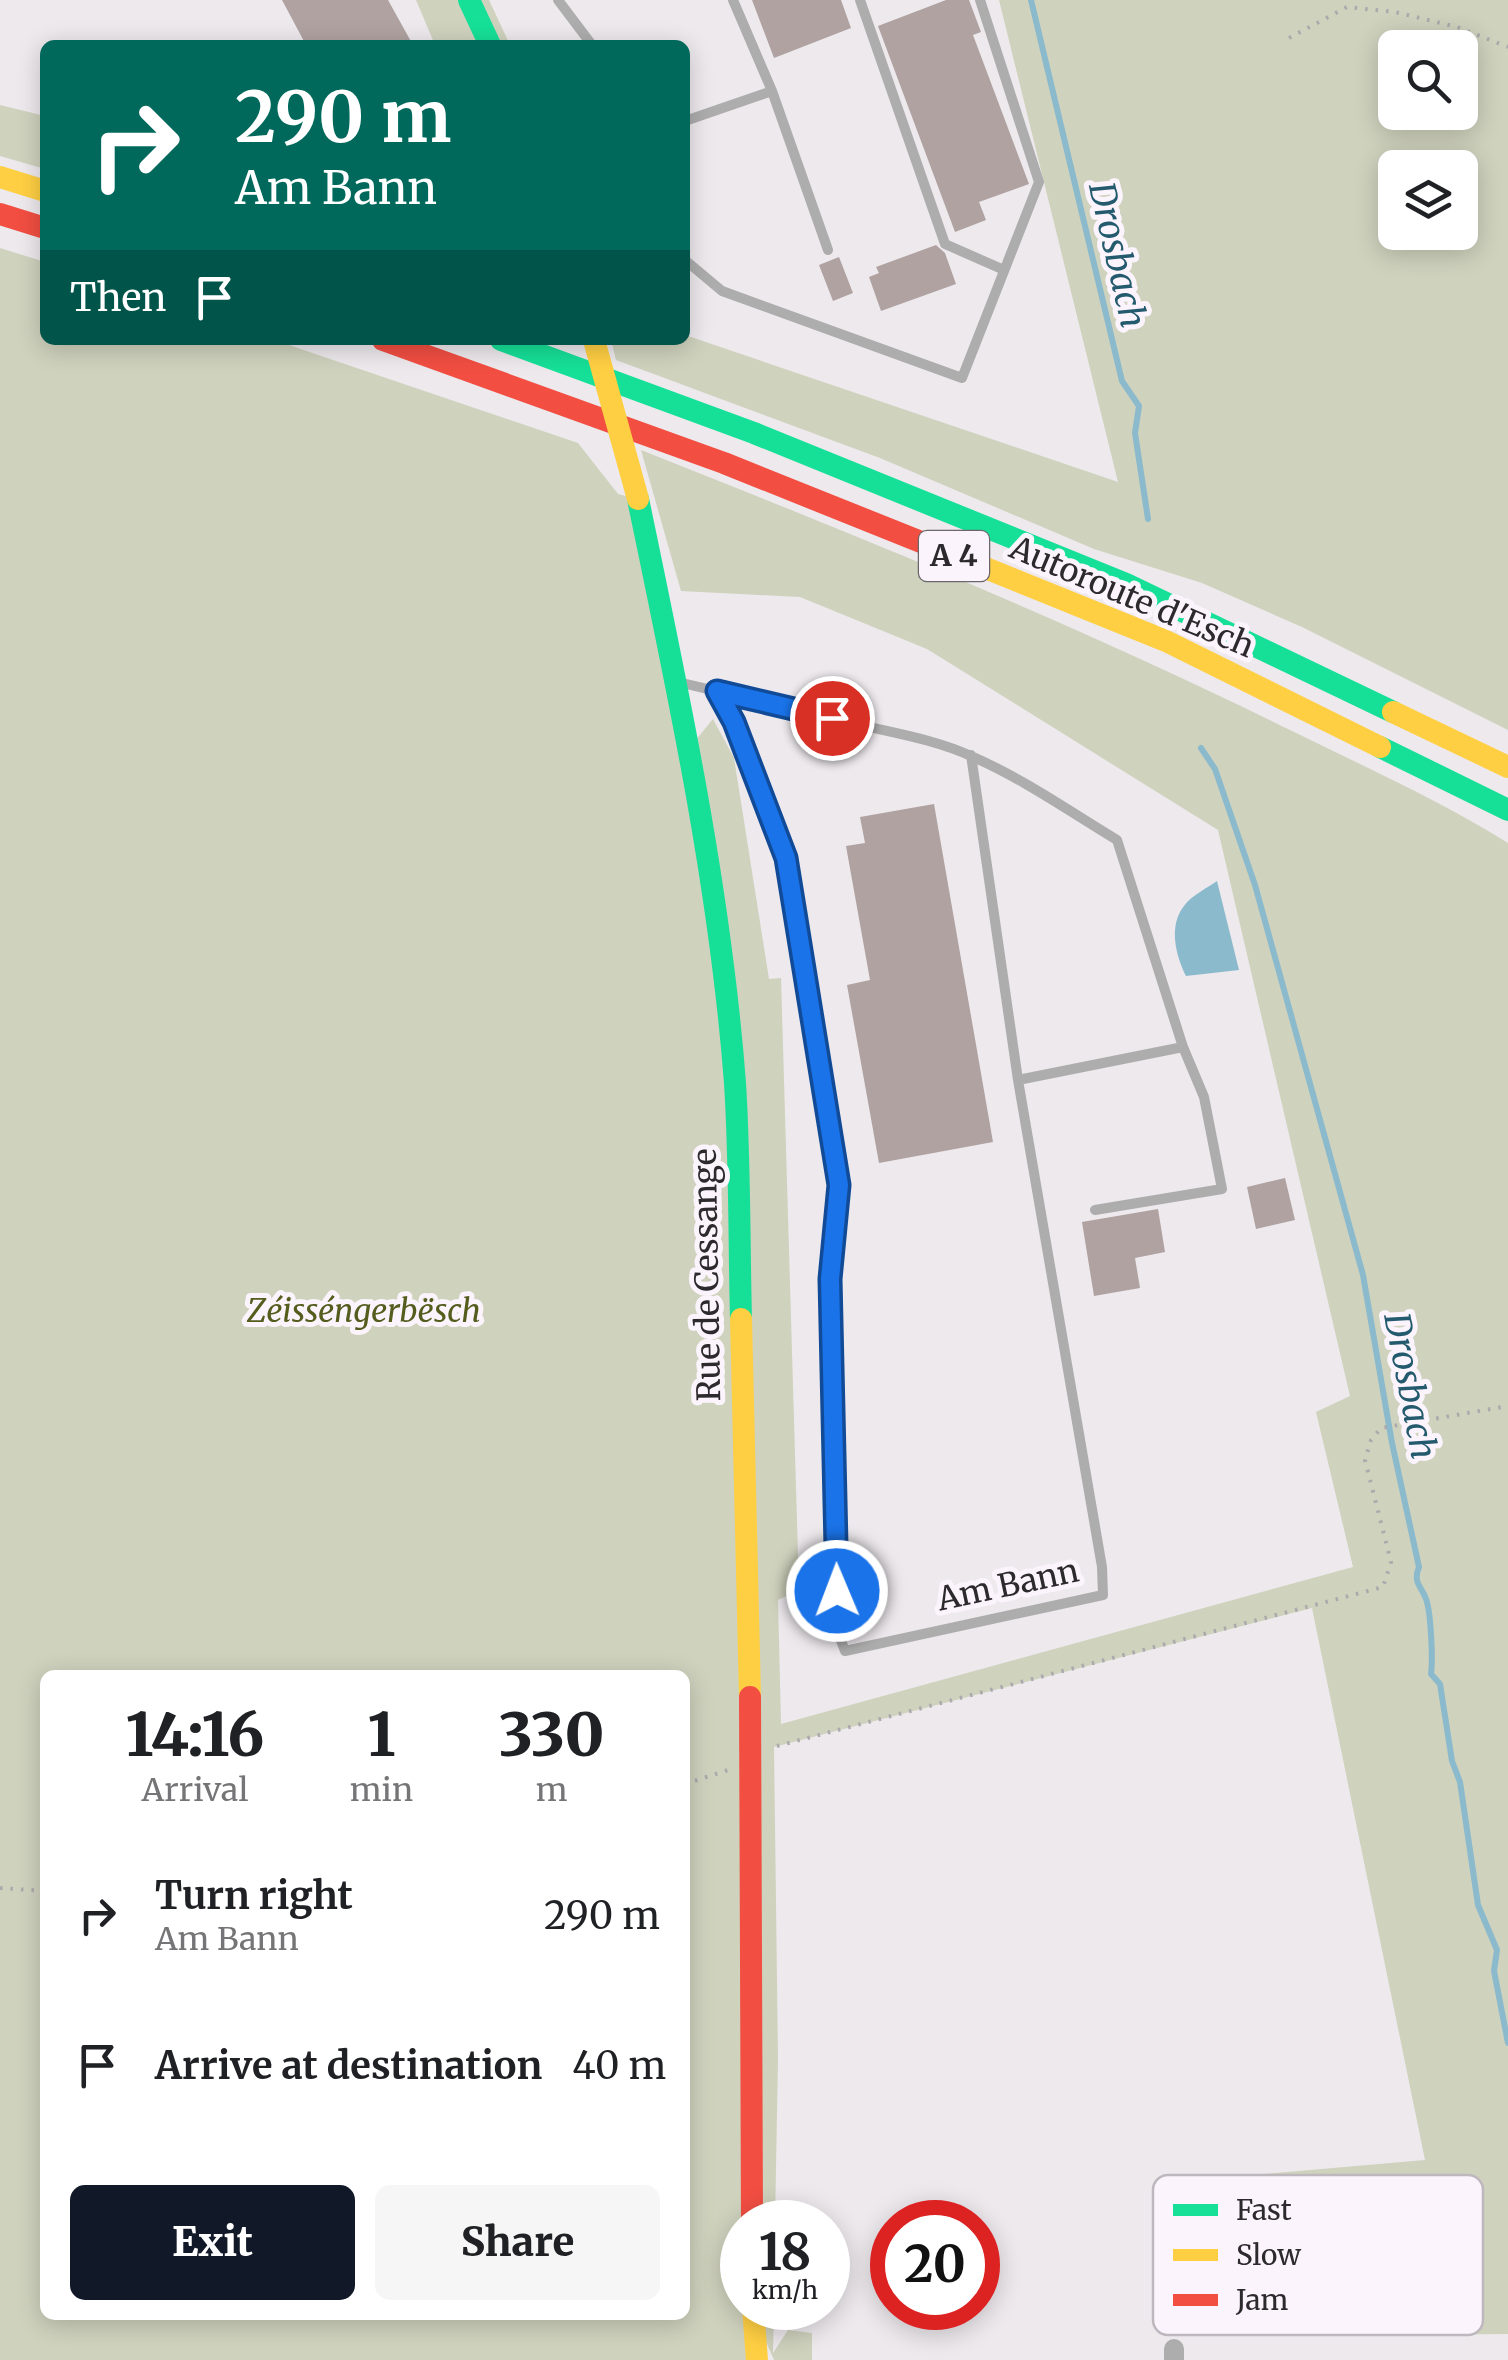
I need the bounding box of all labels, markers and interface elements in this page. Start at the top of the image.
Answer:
map controls [1378,30,1478,250]
button: search [1378,30,1478,130]
text: 290 m [235,73,451,161]
icon: right [70,80,200,210]
button: layers [1378,150,1478,250]
text: Am Bann [235,160,437,216]
water label: Drosbach [1079,177,1155,332]
icon: arrive [187,270,242,325]
text: Then [70,274,167,321]
street label: Autoroute d'Esch [1003,527,1260,666]
road number: A 4 [919,531,989,581]
pin [790,676,875,761]
icon: arrive [805,691,860,746]
street label: Rue de Cessange [685,1148,729,1402]
park label: Zéisséngerbësch [246,1291,481,1331]
water label: Drosbach [1374,1308,1446,1463]
position arrow [785,1539,889,1643]
street label: Am Bann [933,1550,1082,1620]
text: 14:16 [125,1697,264,1772]
text: 1 [367,1697,396,1772]
text: 330 [499,1697,605,1772]
text: Arrival [142,1770,248,1810]
text: min [350,1770,413,1810]
text: m [536,1770,567,1810]
text: Turn right [155,1872,353,1919]
icon: right [70,1888,125,1943]
text: 290 m [544,1892,660,1939]
text: Am Bann [155,1919,299,1959]
icon: arrive [70,2038,125,2093]
text: Arrive at destination [155,2042,542,2089]
text: 40 m [572,2042,666,2089]
legend [1153,2175,1483,2335]
button: Exit [70,2185,355,2300]
button: Share [375,2185,660,2300]
text: Fast [1236,2192,1292,2228]
speed limit sign: 20 [870,2200,1000,2330]
text: 18 [759,2221,811,2284]
text: Slow [1236,2237,1301,2273]
text: km/h [752,2274,818,2306]
text: Jam [1235,2282,1289,2318]

